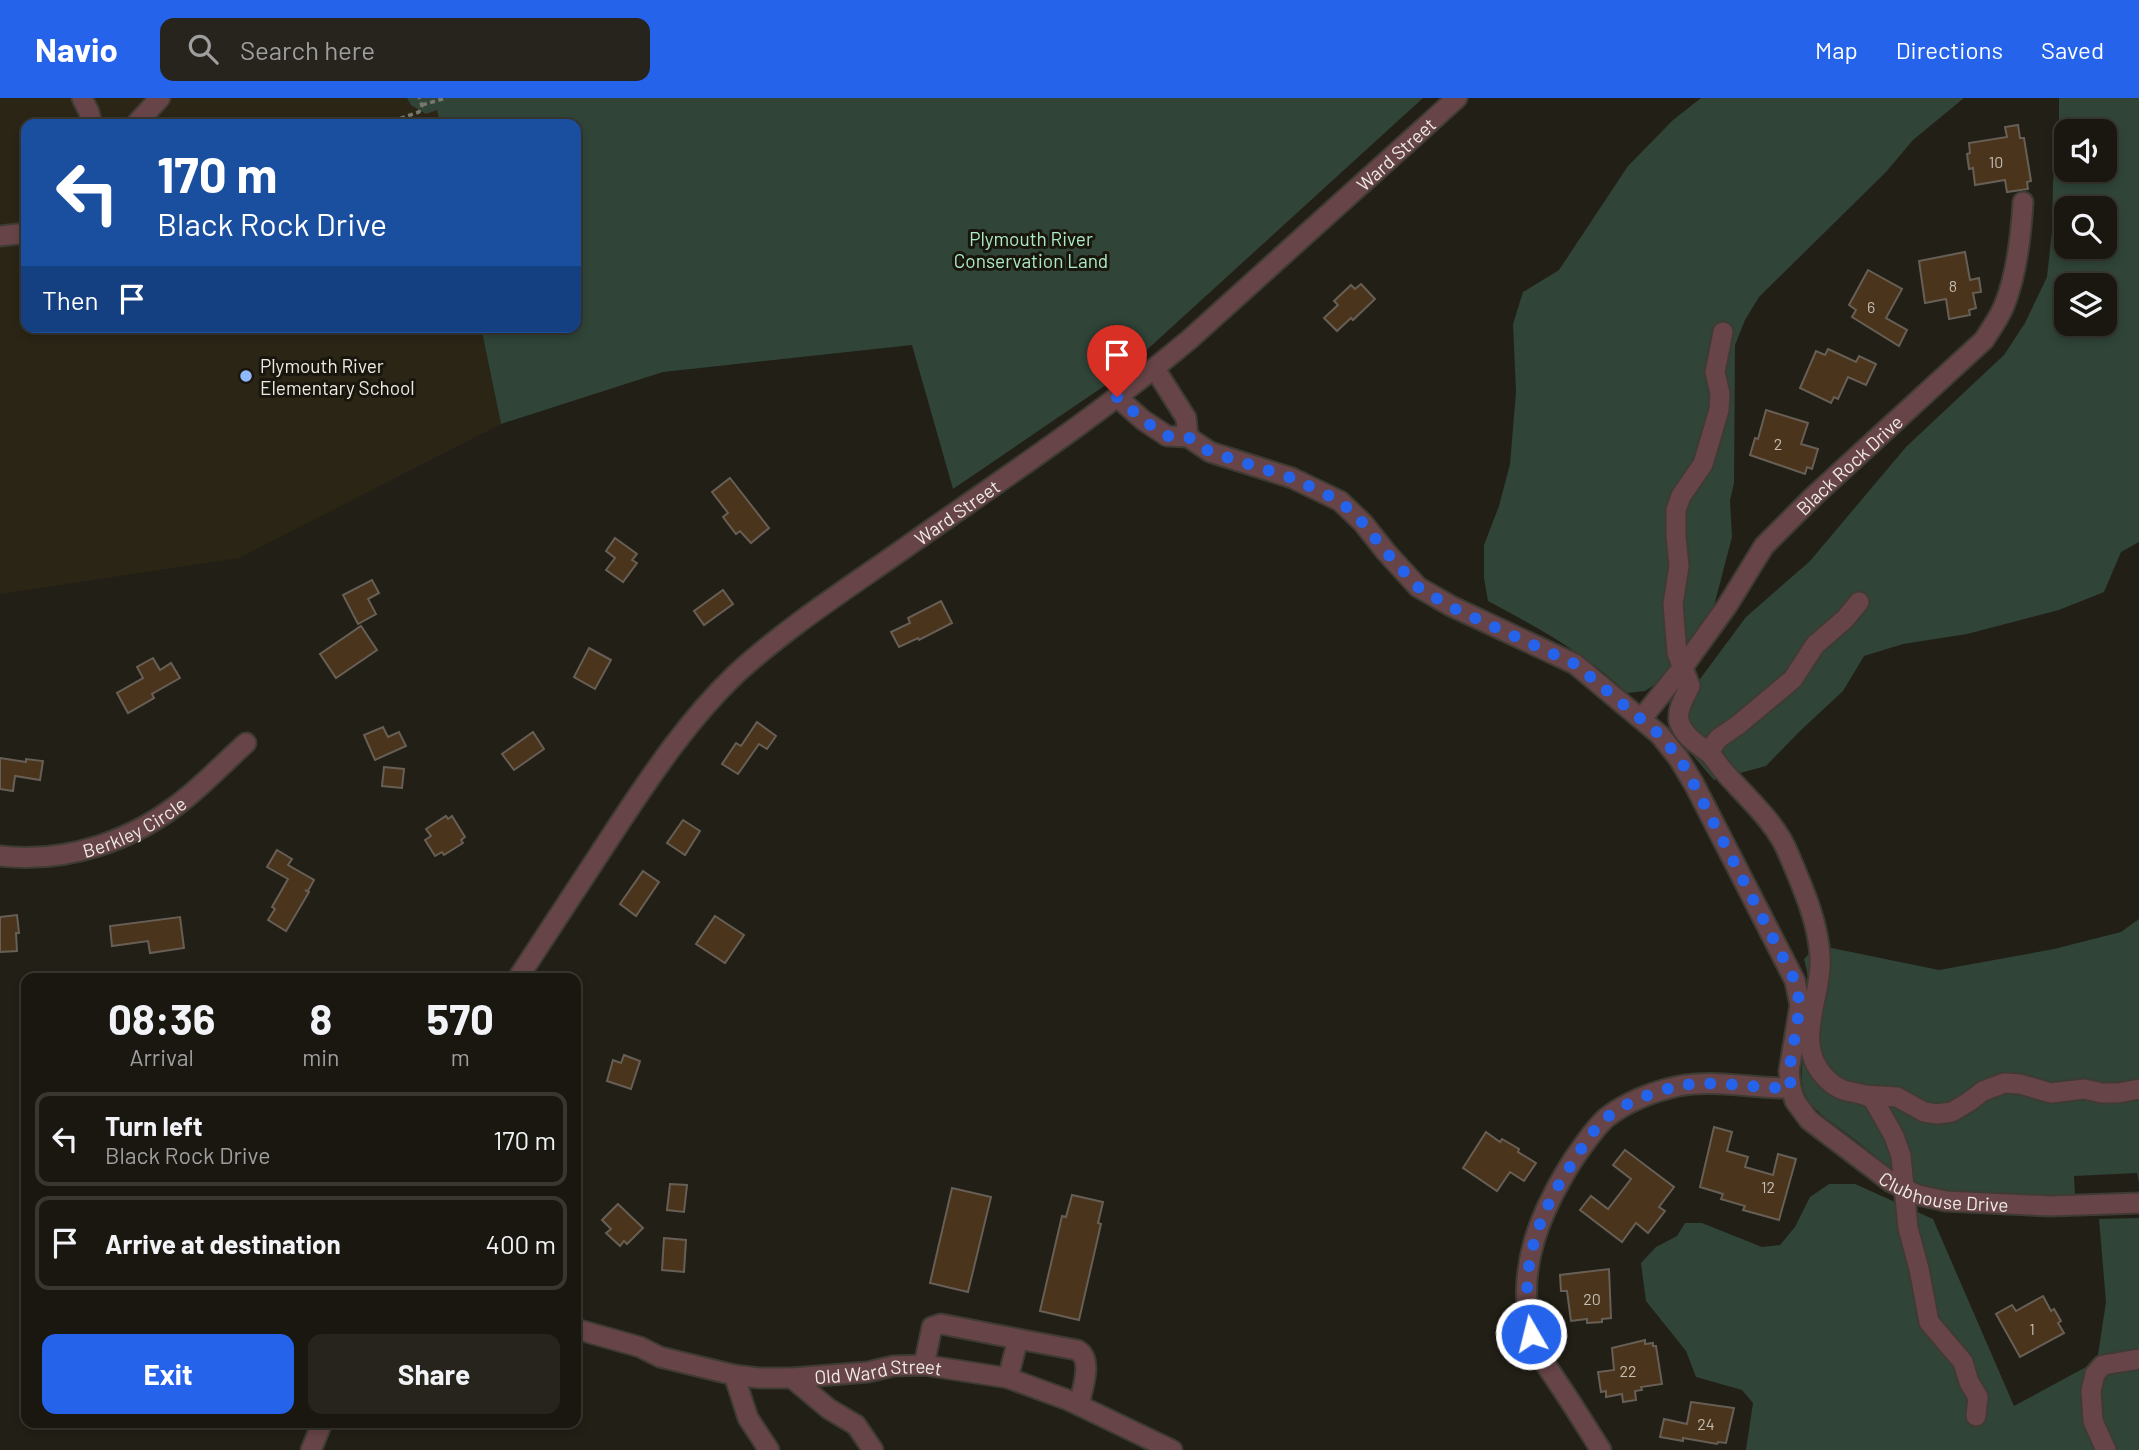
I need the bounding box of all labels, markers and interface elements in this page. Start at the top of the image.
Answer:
search box [160,18,650,81]
text: Navio [35,29,118,69]
icon: search [184,30,222,68]
text: Search here [240,34,375,65]
text: Map [1815,35,1858,64]
text: Directions [1896,35,2003,64]
text: Saved [2041,35,2104,64]
street label: Ward Street [1351,112,1440,195]
map controls [2054,119,2117,336]
button: sound [2054,119,2117,182]
text: 170 m [157,144,277,203]
icon: left [42,147,133,238]
house number: 10 [1989,152,2003,171]
button: search [2054,196,2117,259]
text: Black Rock Drive [157,204,387,242]
park label: Plymouth River Conservation Land [954,227,1108,272]
button: layers [2054,273,2117,336]
house number: 8 [1949,276,1957,295]
icon: arrive [113,280,151,318]
text: Then [42,284,99,315]
house number: 6 [1867,297,1875,316]
pin [1087,325,1147,397]
icon: arrive [1098,336,1136,374]
place label: Plymouth River Elementary School [260,354,415,399]
marker: Plymouth River Elementary School [238,368,254,384]
street label: Black Rock Drive [1791,409,1907,519]
house number: 2 [1774,434,1782,453]
street label: Ward Street [910,474,1004,549]
street label: Berkley Circle [80,791,190,862]
text: 08:36 [108,993,215,1043]
text: 8 [310,993,332,1043]
text: 570 [427,993,494,1043]
text: Arrival [129,1043,194,1071]
text: min [302,1043,340,1071]
text: m [451,1043,470,1071]
text: Turn left [105,1110,203,1141]
icon: left [46,1120,84,1158]
text: 170 m [493,1124,556,1155]
text: Black Rock Drive [105,1141,270,1169]
street label: Clubhouse Drive [1875,1166,2009,1215]
house number: 12 [1761,1177,1775,1196]
icon: arrive [46,1224,84,1262]
text: Arrive at destination [105,1228,341,1259]
text: 400 m [486,1228,556,1259]
house number: 20 [1583,1289,1601,1308]
position arrow [1494,1297,1568,1371]
house number: 1 [2029,1319,2035,1338]
button: Exit [42,1334,294,1414]
button: Share [308,1334,560,1414]
street label: Old Ward Street [813,1353,944,1388]
house number: 22 [1619,1361,1637,1380]
house number: 24 [1697,1414,1715,1433]

